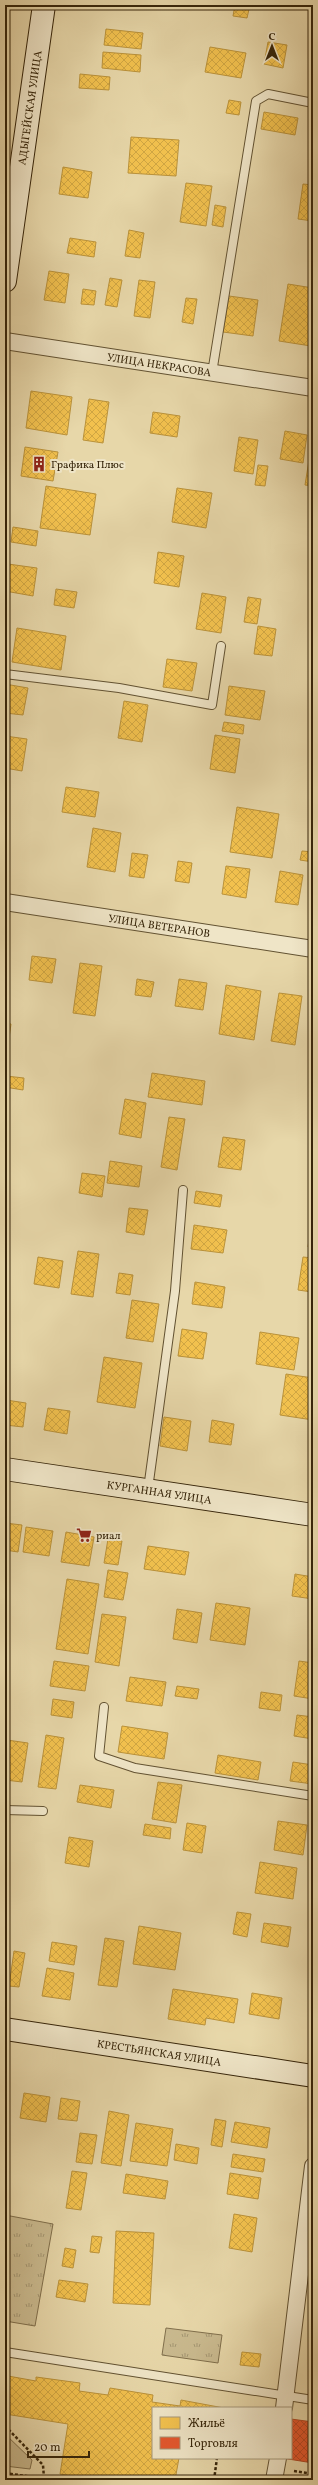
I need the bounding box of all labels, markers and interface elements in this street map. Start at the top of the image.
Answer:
north arrow [252,26,292,66]
text: С [268,30,276,45]
street label: АДЫГЕЙСКАЯ УЛИЦА [15,49,47,166]
street label: УЛИЦА НЕКРАСОВА [106,351,212,381]
building icon: Графика Плюс [30,455,48,473]
place label: Графика Плюс [51,458,124,473]
street label: УЛИЦА ВЕТЕРАНОВ [107,912,211,942]
street label: КУРГАННАЯ УЛИЦА [106,1478,213,1509]
supermarket icon: риал [75,1526,93,1544]
place label: риал [96,1529,121,1544]
street label: КРЕСТЬЯНСКАЯ УЛИЦА [96,2037,222,2071]
legend [152,2407,292,2459]
text: Жильё [188,2416,225,2432]
scale bar [28,2433,89,2459]
text: Торговля [188,2436,238,2452]
text: 20 m [34,2440,61,2456]

